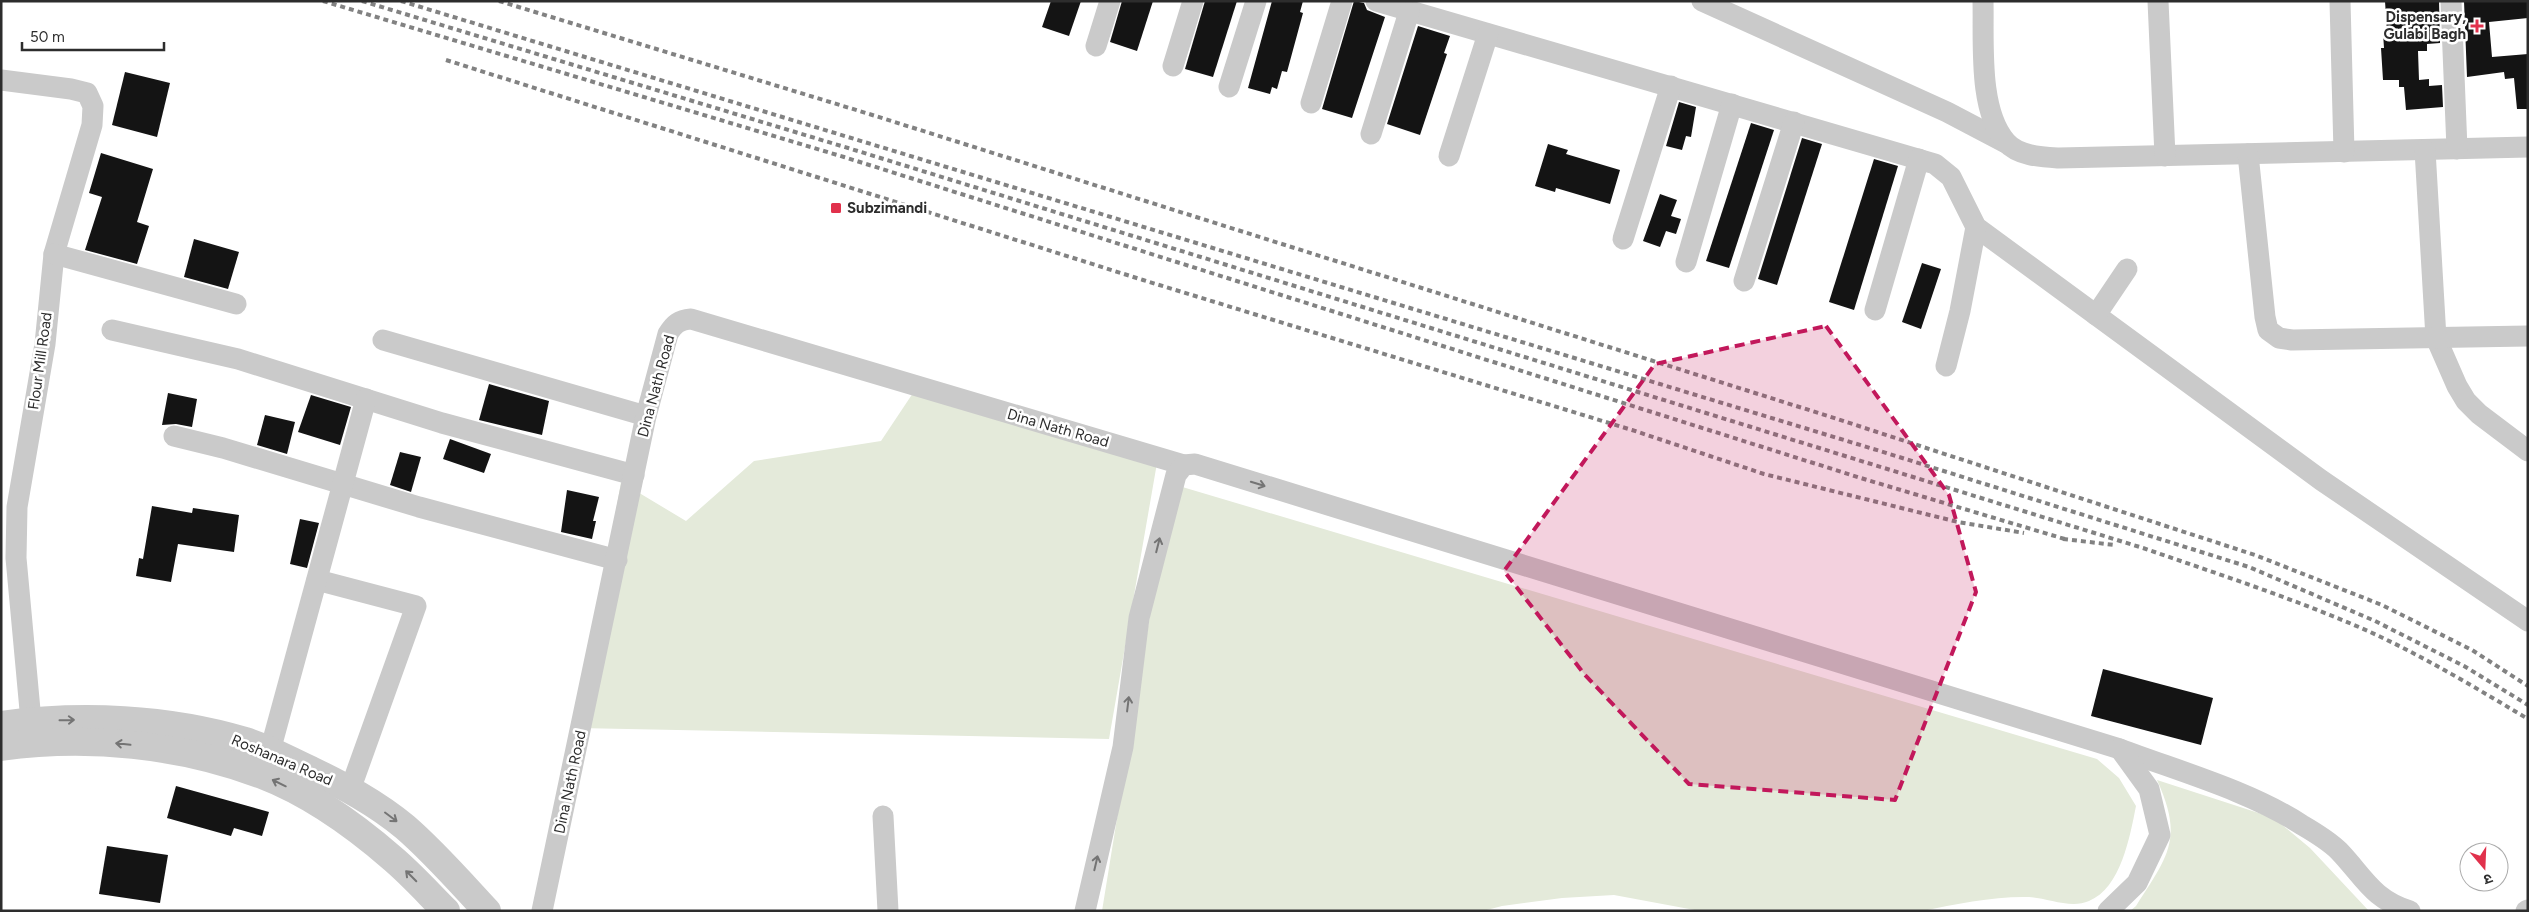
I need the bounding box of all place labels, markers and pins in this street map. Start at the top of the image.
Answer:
place label: Dispensary, Gulabi Bagh [2383,8,2466,43]
marker: Dispensary, Gulabi Bagh [2470,19,2484,33]
place label: Subzimandi [847,199,927,217]
marker: Subzimandi [829,201,843,215]

